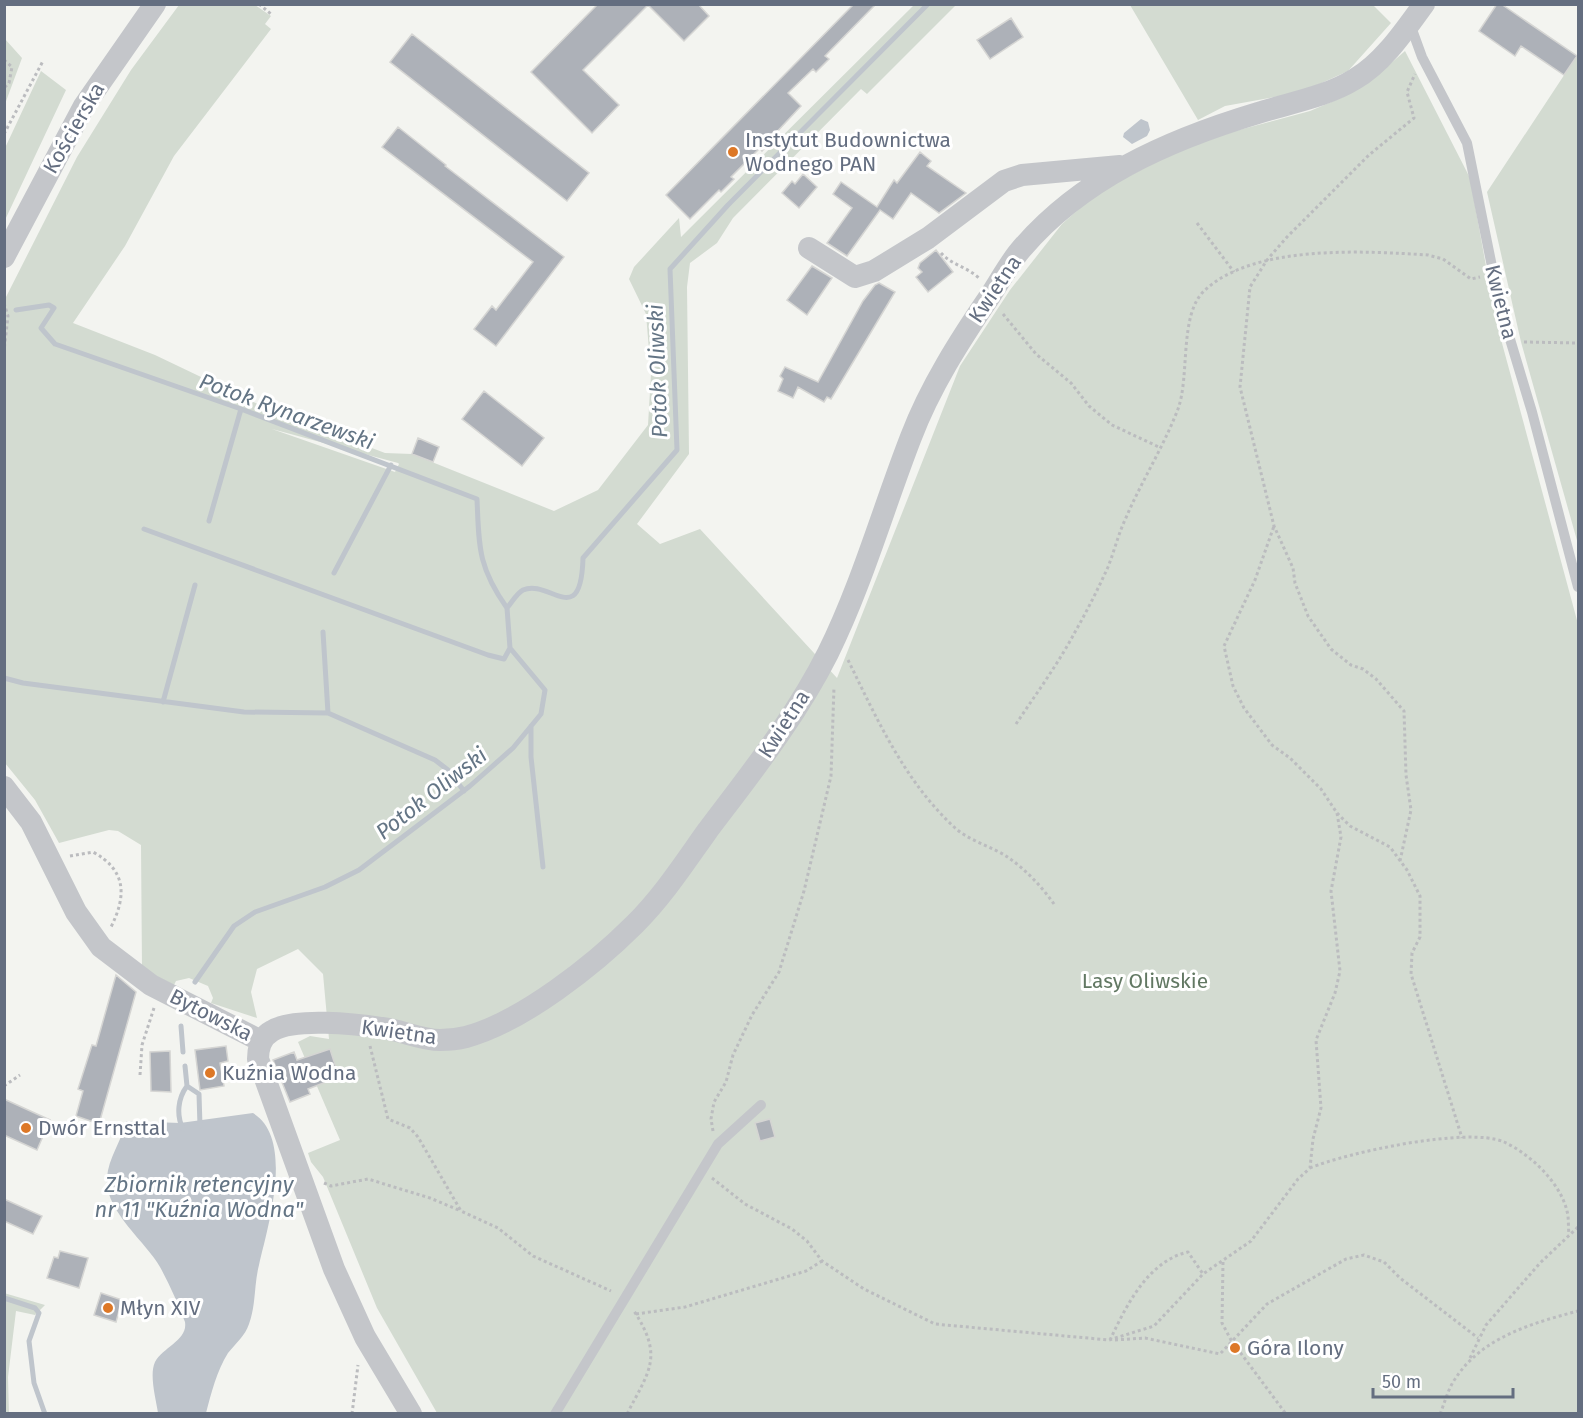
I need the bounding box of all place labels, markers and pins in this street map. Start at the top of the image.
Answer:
place label: Instytut Budownictwa Wodnego PAN [745,127,951,177]
marker: Instytut Budownictwa Wodnego PAN [726,145,740,159]
place label: Kuźnia Wodna [222,1060,356,1086]
marker: Kuźnia Wodna [203,1066,217,1080]
place label: Dwór Ernsttal [38,1115,166,1141]
marker: Dwór Ernsttal [19,1121,33,1135]
place label: Młyn XIV [120,1295,201,1321]
marker: Młyn XIV [101,1301,115,1315]
place label: Góra Ilony [1247,1335,1345,1361]
marker: Góra Ilony [1228,1341,1242,1355]

